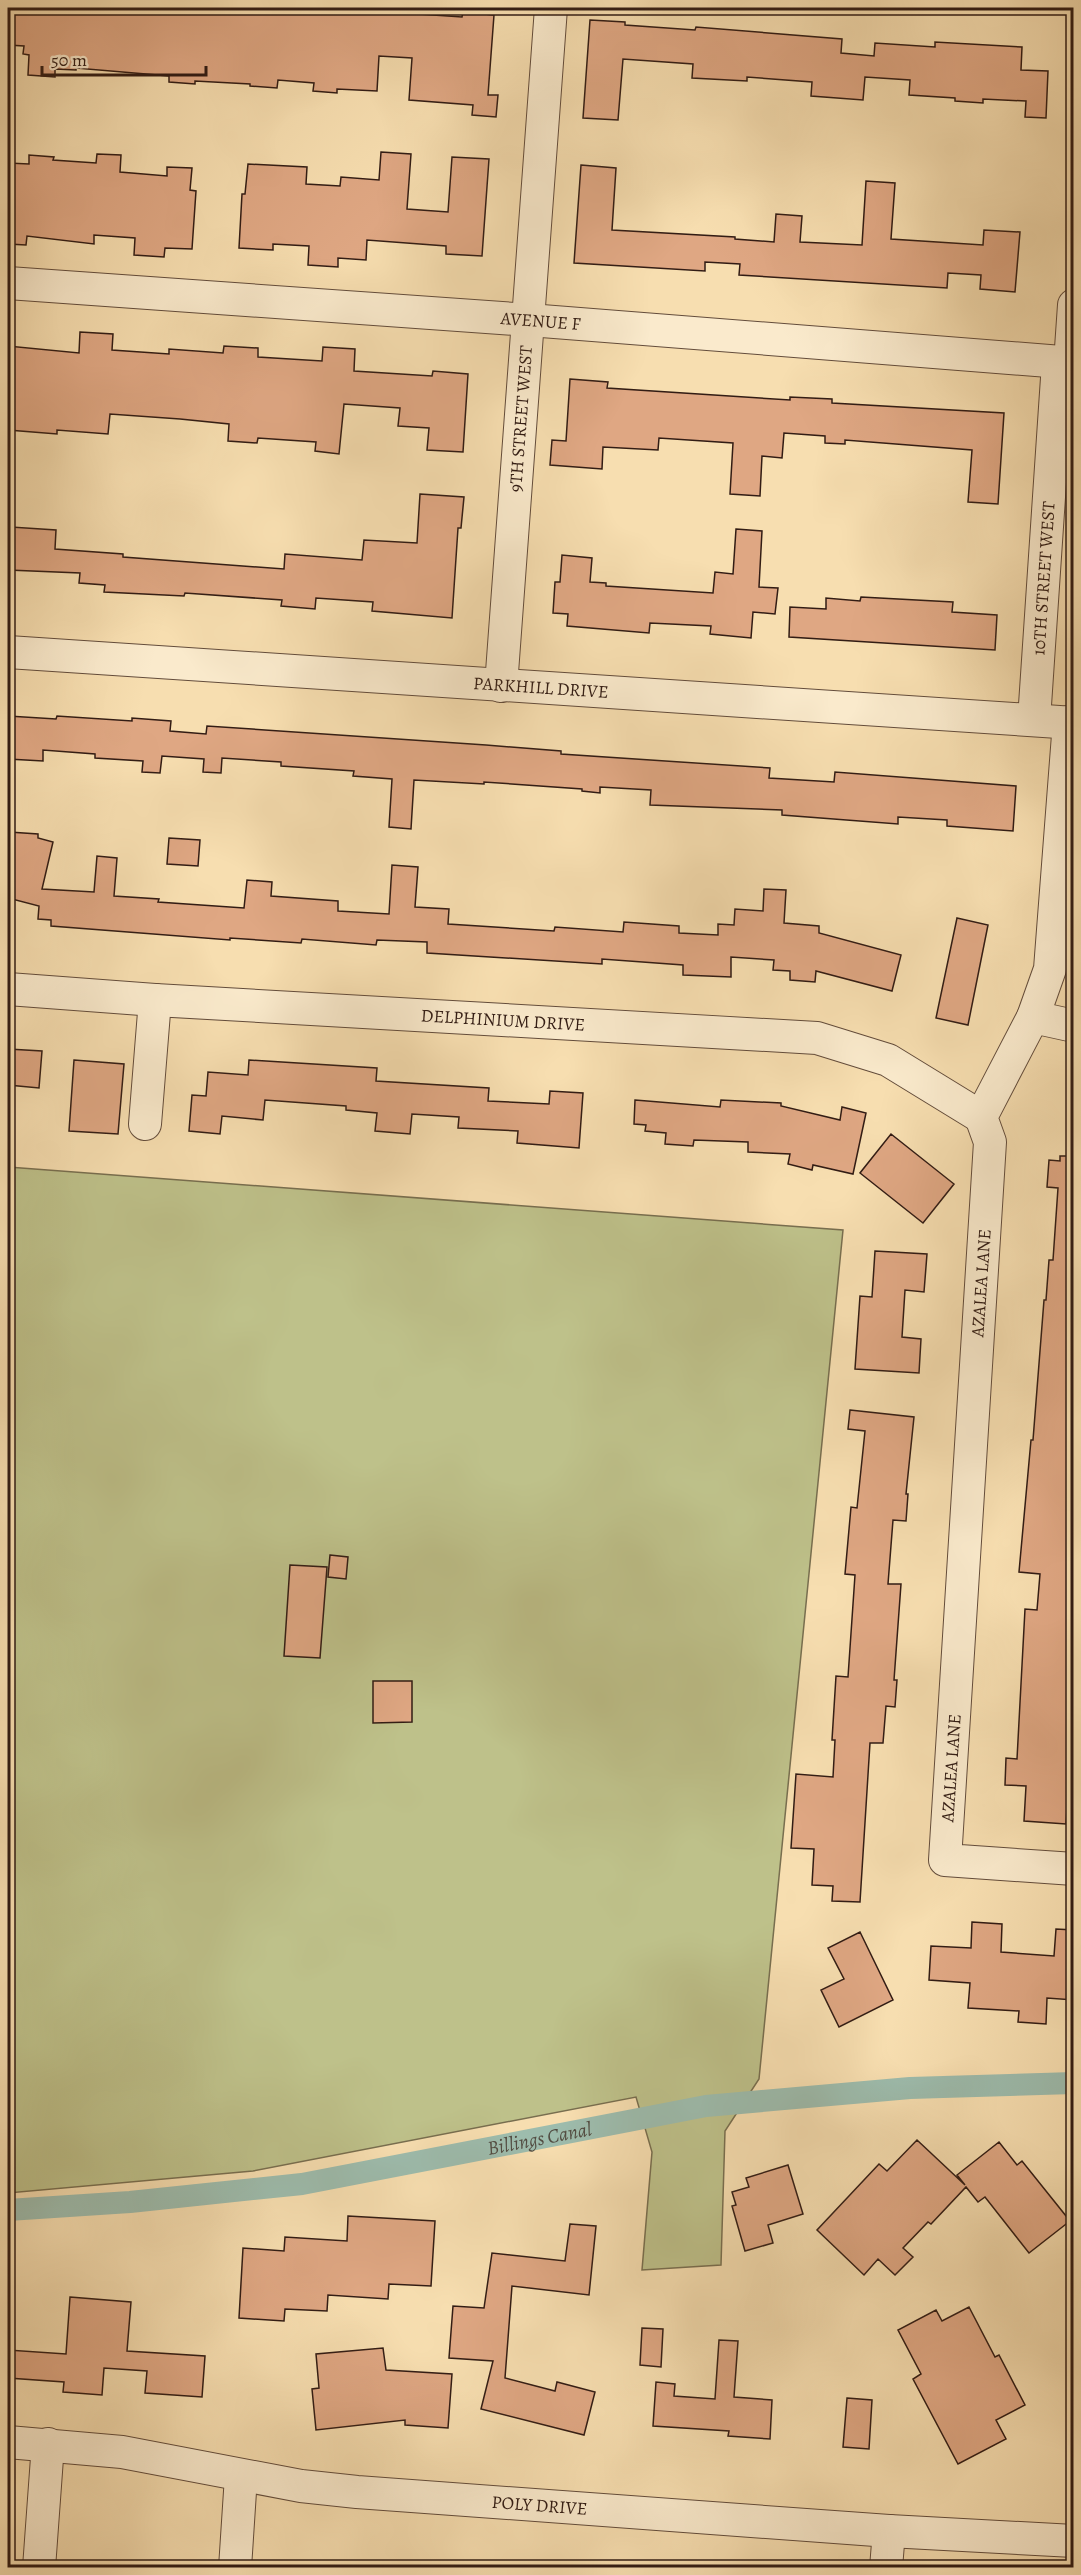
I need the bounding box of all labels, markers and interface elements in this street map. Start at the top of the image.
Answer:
scale bar [42,39,206,77]
text: 50 m [51,48,87,72]
street label: AVENUE F [499,306,581,336]
street label: 9TH STREET WEST [503,344,538,493]
street label: 10TH STREET WEST [1026,500,1061,656]
street label: PARKHILL DRIVE [472,671,609,704]
street label: DELPHINIUM DRIVE [420,1003,586,1037]
street label: AZALEA LANE [965,1228,997,1339]
street label: AZALEA LANE [935,1713,967,1824]
water label: Billings Canal [485,2115,594,2162]
street label: POLY DRIVE [491,2490,588,2521]

